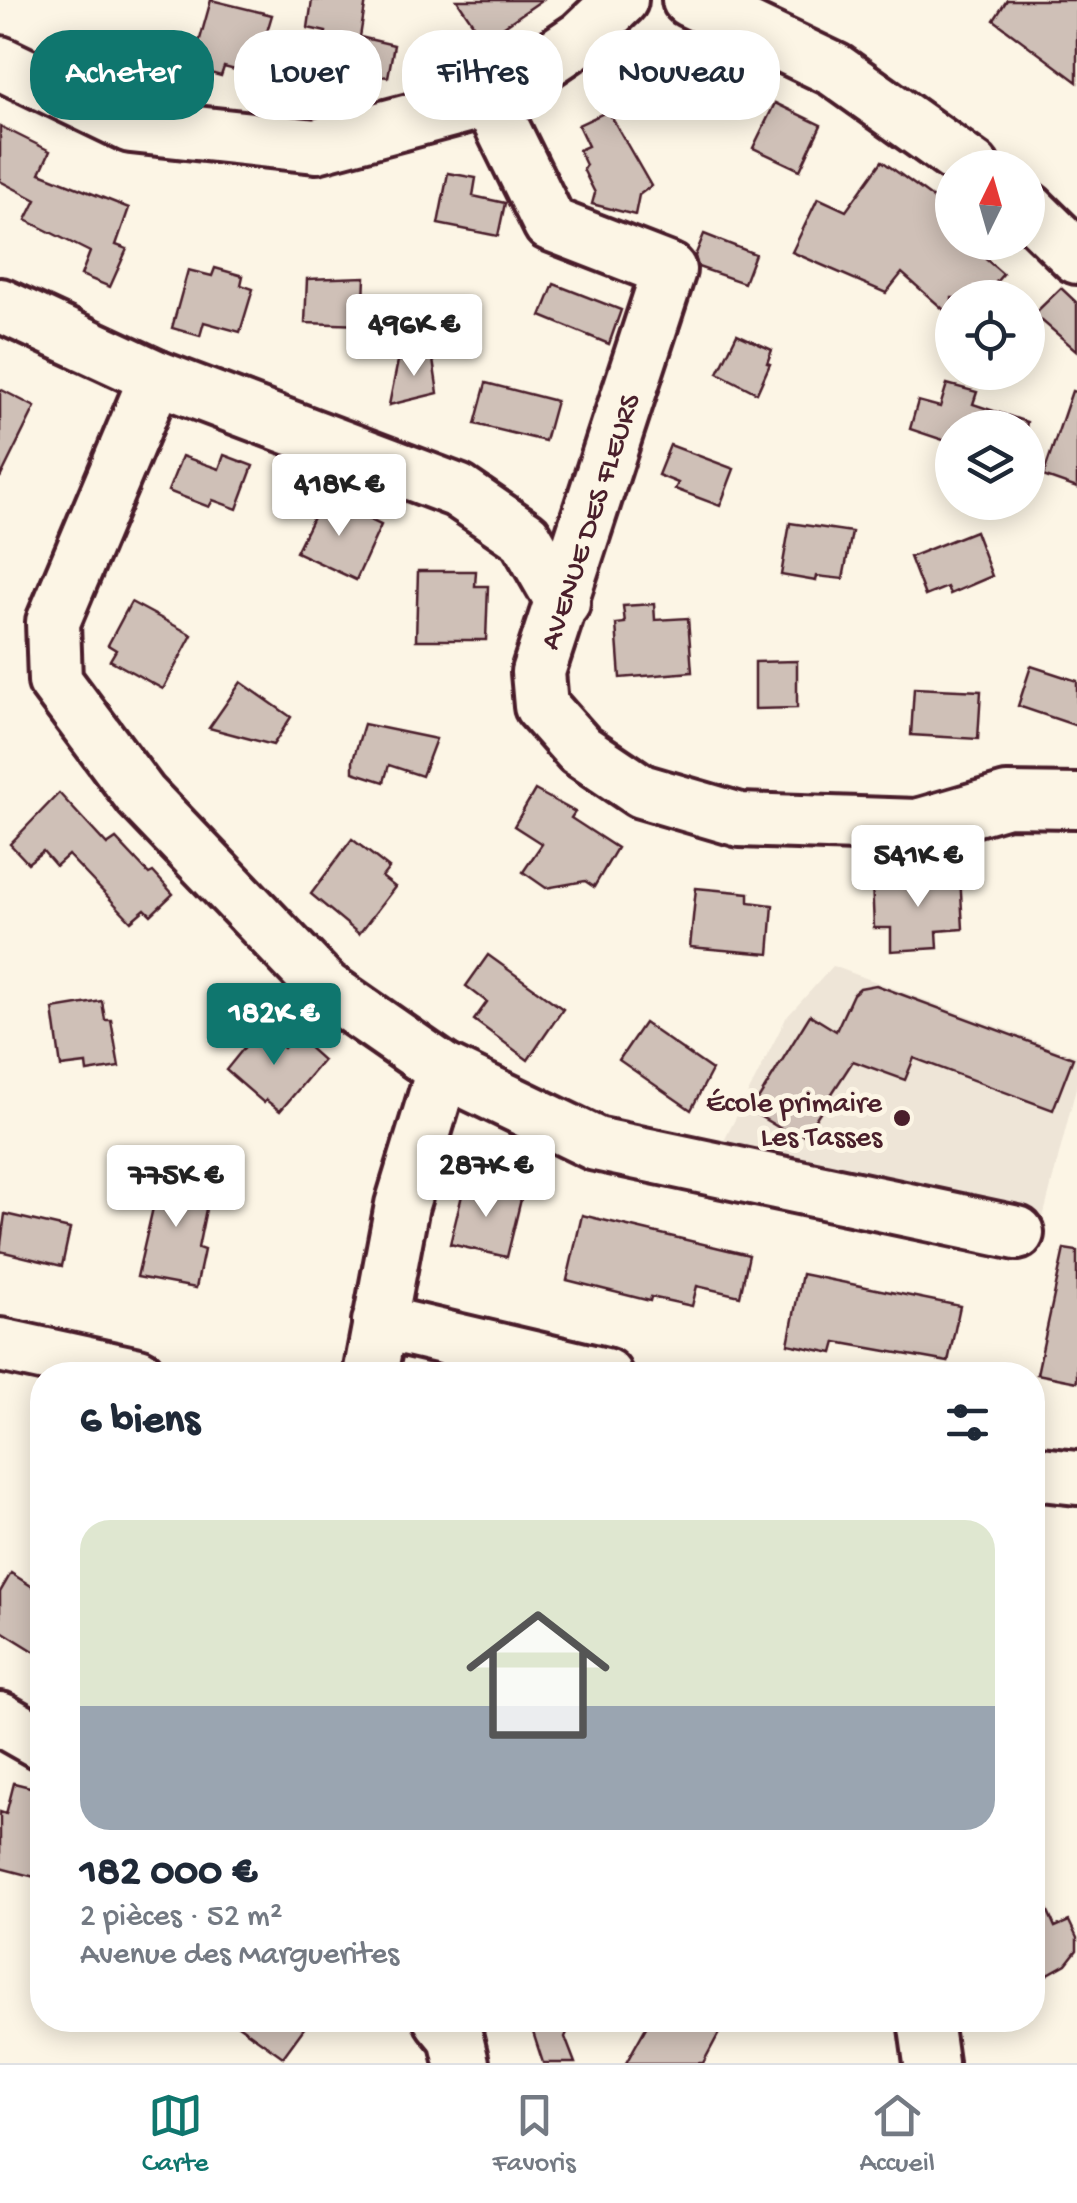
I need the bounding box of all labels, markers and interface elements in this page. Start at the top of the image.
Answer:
chip: Acheter [30,30,214,120]
chip: Louer [234,30,382,120]
chip: Filtres [402,30,563,120]
chip: Nouveau [583,30,780,120]
north arrow [935,150,1045,260]
map controls [935,150,1045,520]
button: locate [935,280,1045,390]
pin: 496K € [333,294,495,379]
text: 496K € [368,307,460,345]
street label: AVENUE DES FLEURS [534,390,650,655]
button: layers [935,410,1045,520]
pin: 418K € [258,454,420,539]
text: 418K € [294,467,384,505]
pin: 541K € [837,825,999,910]
text: 541K € [873,838,963,876]
pin: 182K € [193,983,355,1068]
text: 182K € [229,996,319,1034]
place label: École primaire Les Tasses [706,1088,883,1157]
marker: École primaire Les Tasses [891,1107,913,1129]
pin: 287K € [405,1135,567,1220]
pin: 775K € [95,1145,257,1230]
text: 287K € [439,1148,533,1186]
text: 775K € [129,1158,223,1196]
icon: filters [940,1395,995,1450]
text: 6 biens [80,1398,200,1447]
icon: home [448,1585,628,1765]
text: 182 000 € [80,1850,257,1899]
text: 2 pièces · 52 m² [80,1899,282,1937]
text: Avenue des Marguerites [80,1937,399,1975]
tab: Carte [142,2088,209,2181]
tab: Favoris [493,2088,576,2181]
tab: Accueil [860,2088,935,2181]

